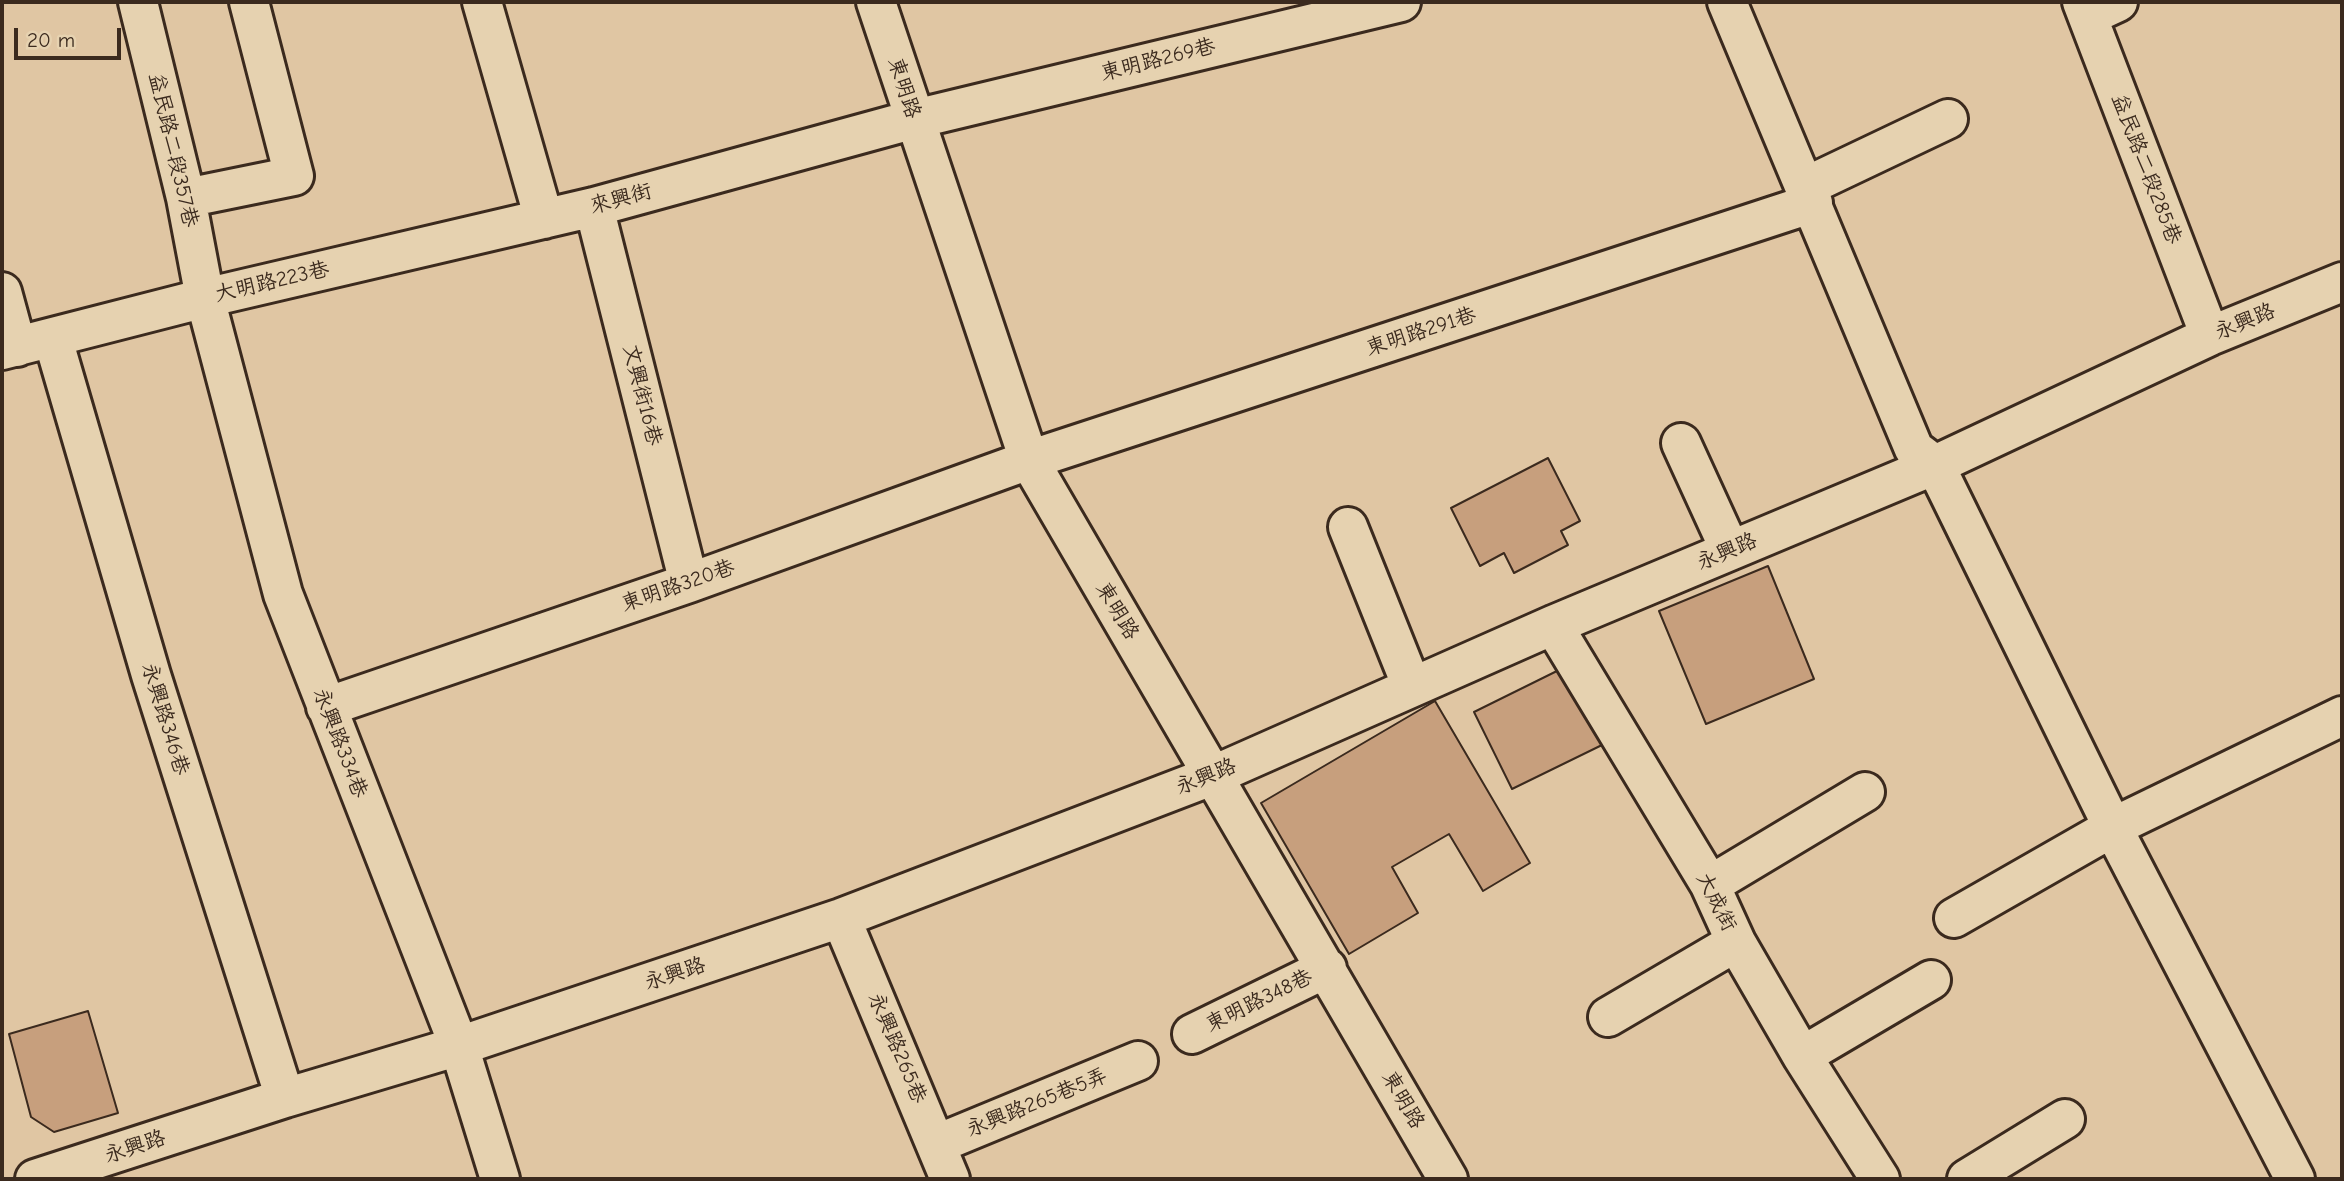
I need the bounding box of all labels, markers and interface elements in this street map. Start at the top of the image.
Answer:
scale bar [18,14,124,58]
text: 20 m [27,28,75,52]
street label: 東明路269巷 [1098,34,1218,86]
street label: 東明路 [882,54,926,122]
street label: 益民路二段357巷 [143,70,203,230]
street label: 益民路二段285巷 [2106,90,2186,248]
street label: 來興街 [587,179,655,219]
street label: 大明路223巷 [212,257,332,307]
street label: 永興路 [2211,299,2279,345]
street label: 東明路291巷 [1363,302,1479,362]
street label: 文興街16巷 [617,342,667,448]
street label: 永興路 [1693,528,1761,576]
street label: 東明路320巷 [618,555,738,617]
street label: 東明路 [1090,578,1144,644]
street label: 永興路346巷 [136,660,194,778]
street label: 永興路334巷 [308,685,372,801]
street label: 永興路 [1172,754,1240,800]
street label: 大成街 [1690,868,1742,936]
street label: 永興路 [641,952,709,996]
street label: 東明路348巷 [1202,964,1316,1038]
street label: 永興路265巷 [862,989,932,1107]
street label: 永興路265巷5弄 [963,1063,1111,1143]
street label: 東明路 [1376,1066,1430,1134]
street label: 永興路 [101,1125,169,1169]

